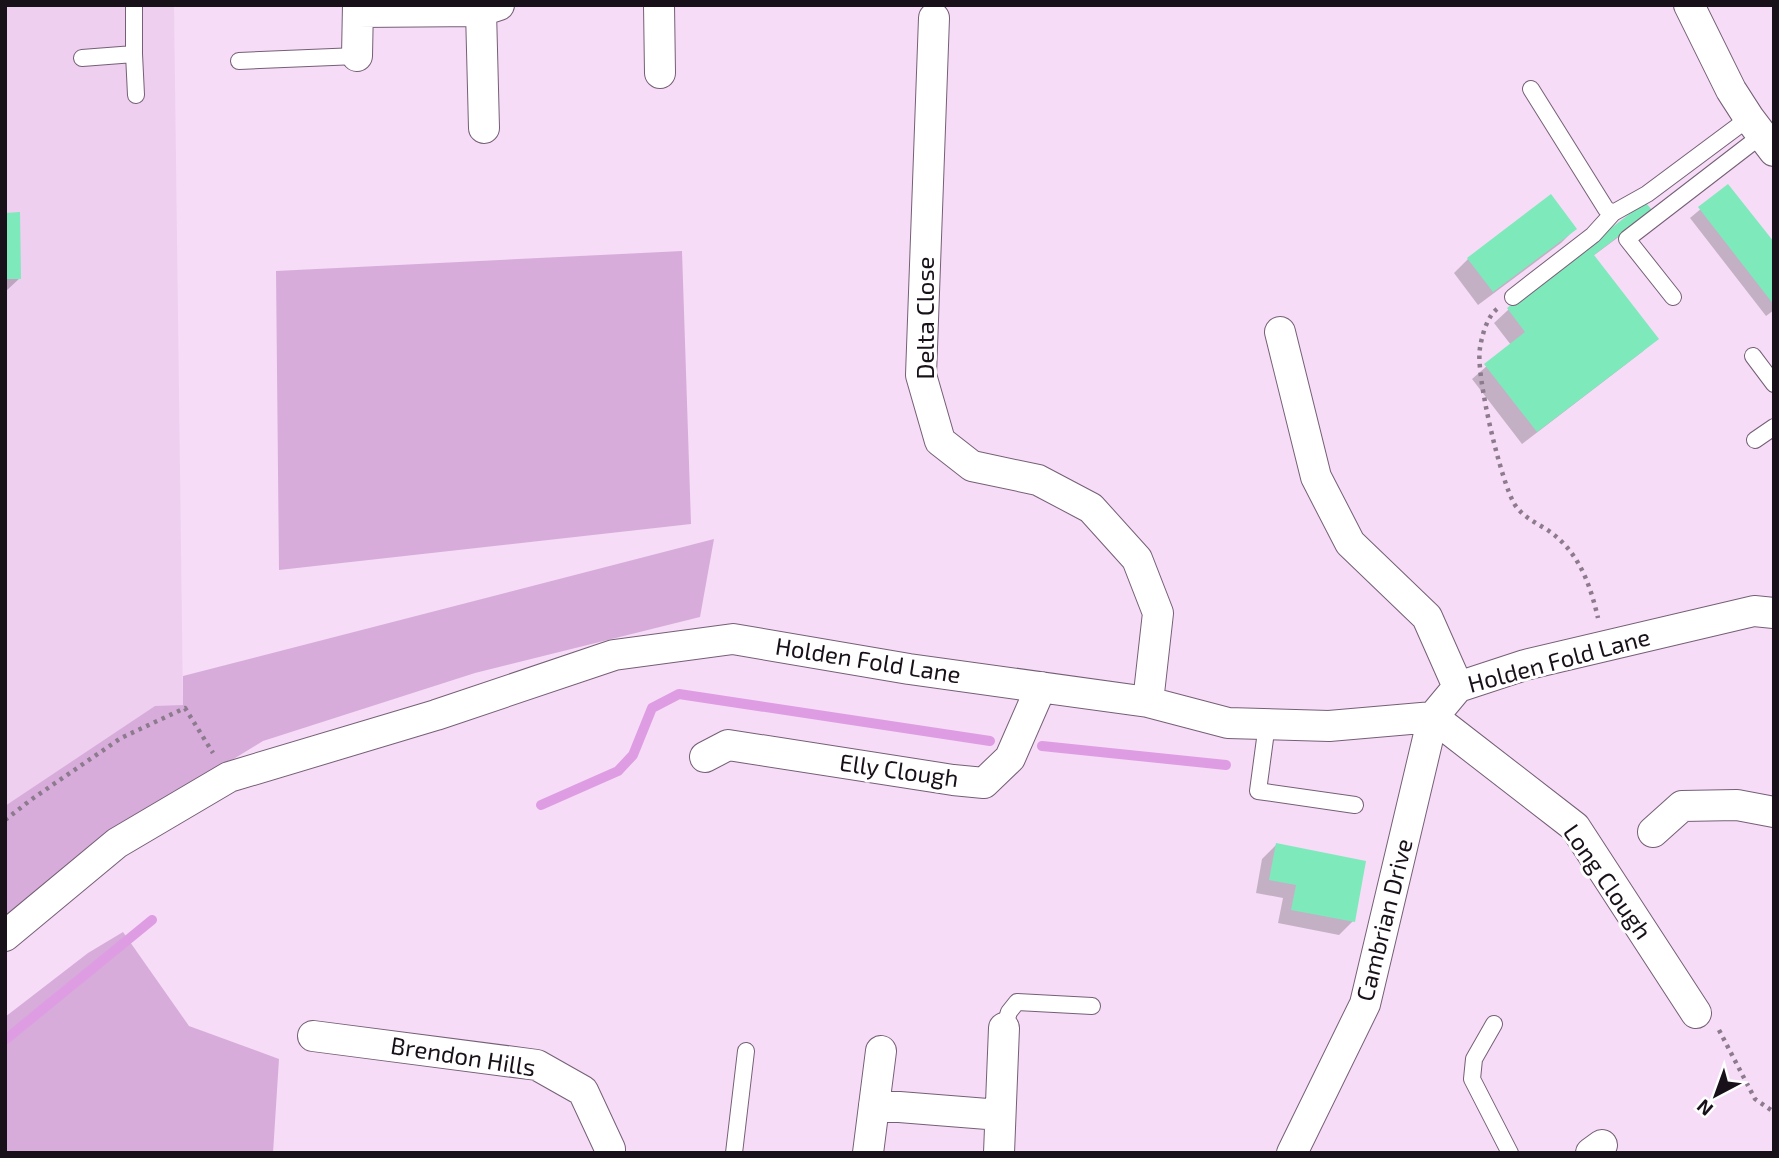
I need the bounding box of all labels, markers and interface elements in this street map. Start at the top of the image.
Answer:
street label: Delta Close [910,257,939,379]
street label: Holden Fold Lane [1464,621,1653,698]
street label: Holden Fold Lane [773,631,963,689]
street label: Elly Clough [838,747,961,792]
street label: Long Clough [1558,818,1659,944]
street label: Cambrian Drive [1349,835,1418,1004]
street label: Brendon Hills [389,1030,538,1081]
north arrow [1681,1060,1751,1130]
text: N [1692,1095,1717,1121]

